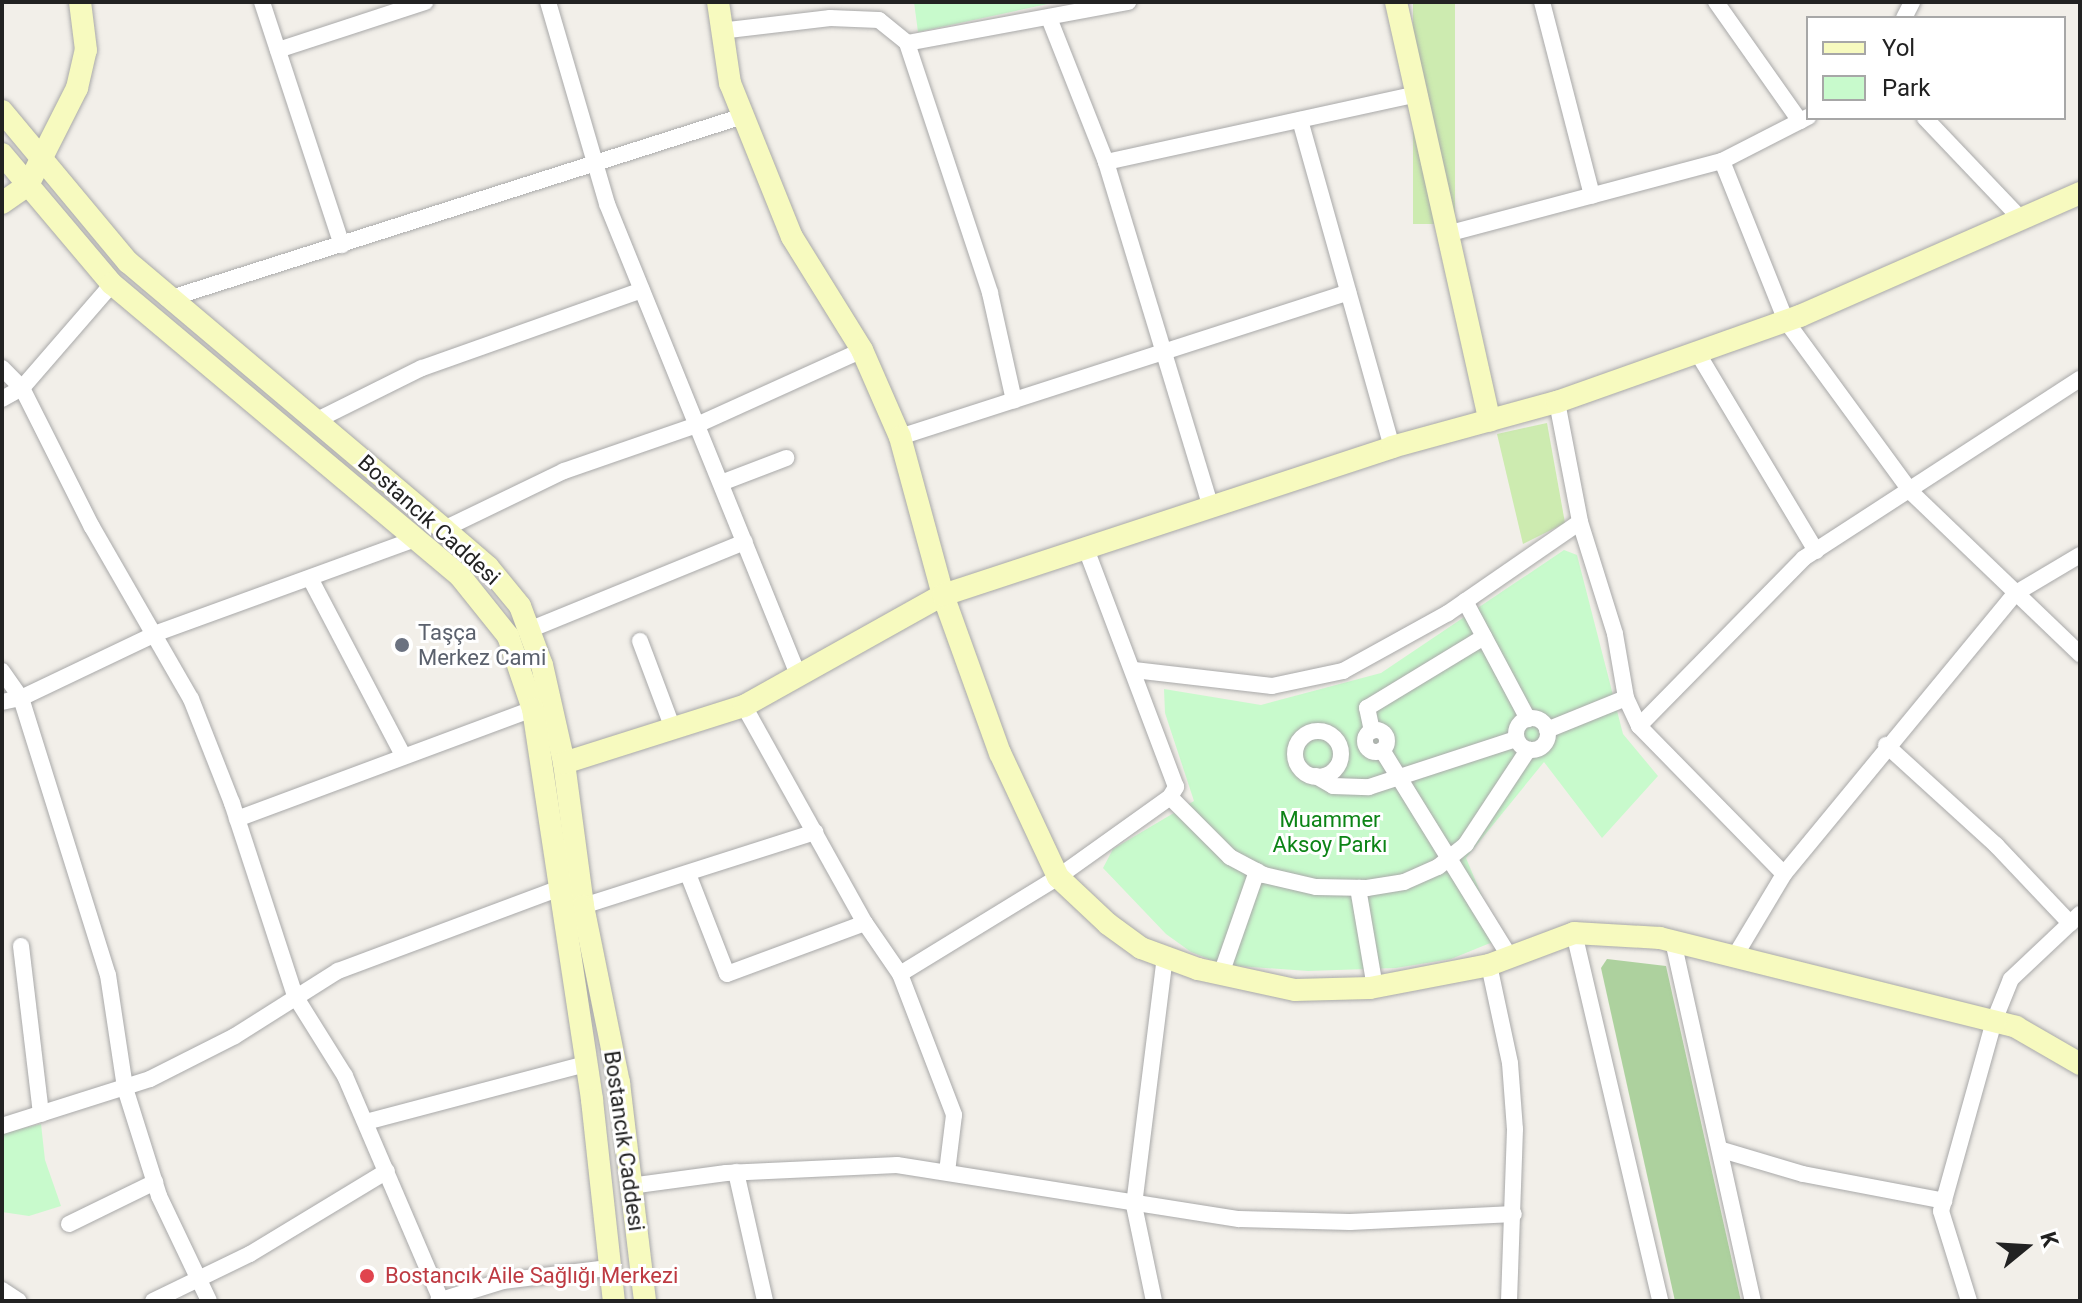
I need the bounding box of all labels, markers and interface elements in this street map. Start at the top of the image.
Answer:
legend [1806,16,2066,120]
text: Yol [1882,34,1915,62]
text: Park [1882,74,1930,102]
street label: Bostancık Caddesi [353,449,505,591]
place label: Taşça Merkez Cami [418,619,546,670]
marker: Taşça Merkez Cami [393,636,411,654]
park label: Muammer Aksoy Parkı [1273,806,1387,858]
street label: Bostancık Caddesi [598,1049,650,1233]
north arrow [1986,1207,2066,1287]
text: K [2035,1229,2063,1250]
place label: Bostancık Aile Sağlığı Merkezi [385,1263,678,1289]
marker: Bostancık Aile Sağlığı Merkezi [356,1265,378,1287]

